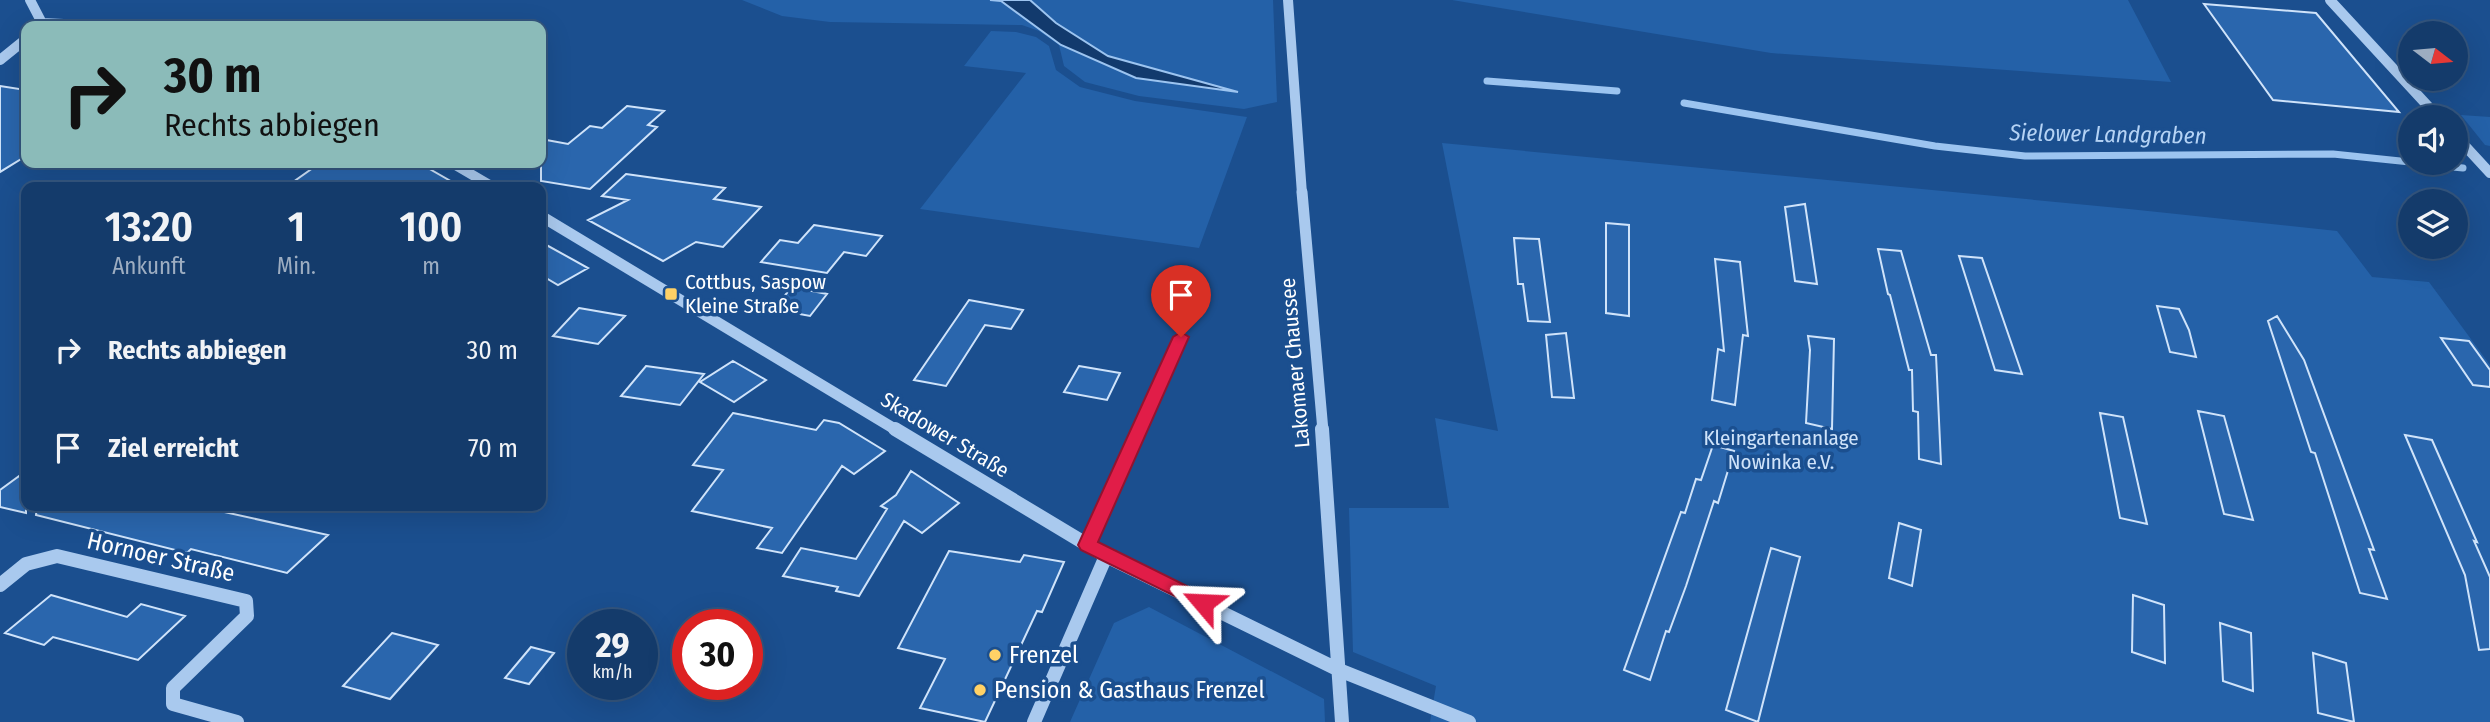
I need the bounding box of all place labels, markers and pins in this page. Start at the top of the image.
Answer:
pin [1151,265,1211,337]
place label: Cottbus, Saspow Kleine Straße [685,269,826,319]
marker: Cottbus, Saspow Kleine Straße [663,286,679,302]
place label: Frenzel [1009,641,1078,669]
marker: Frenzel [987,647,1003,663]
place label: Pension & Gasthaus Frenzel [994,676,1265,704]
marker: Pension & Gasthaus Frenzel [972,682,988,698]

